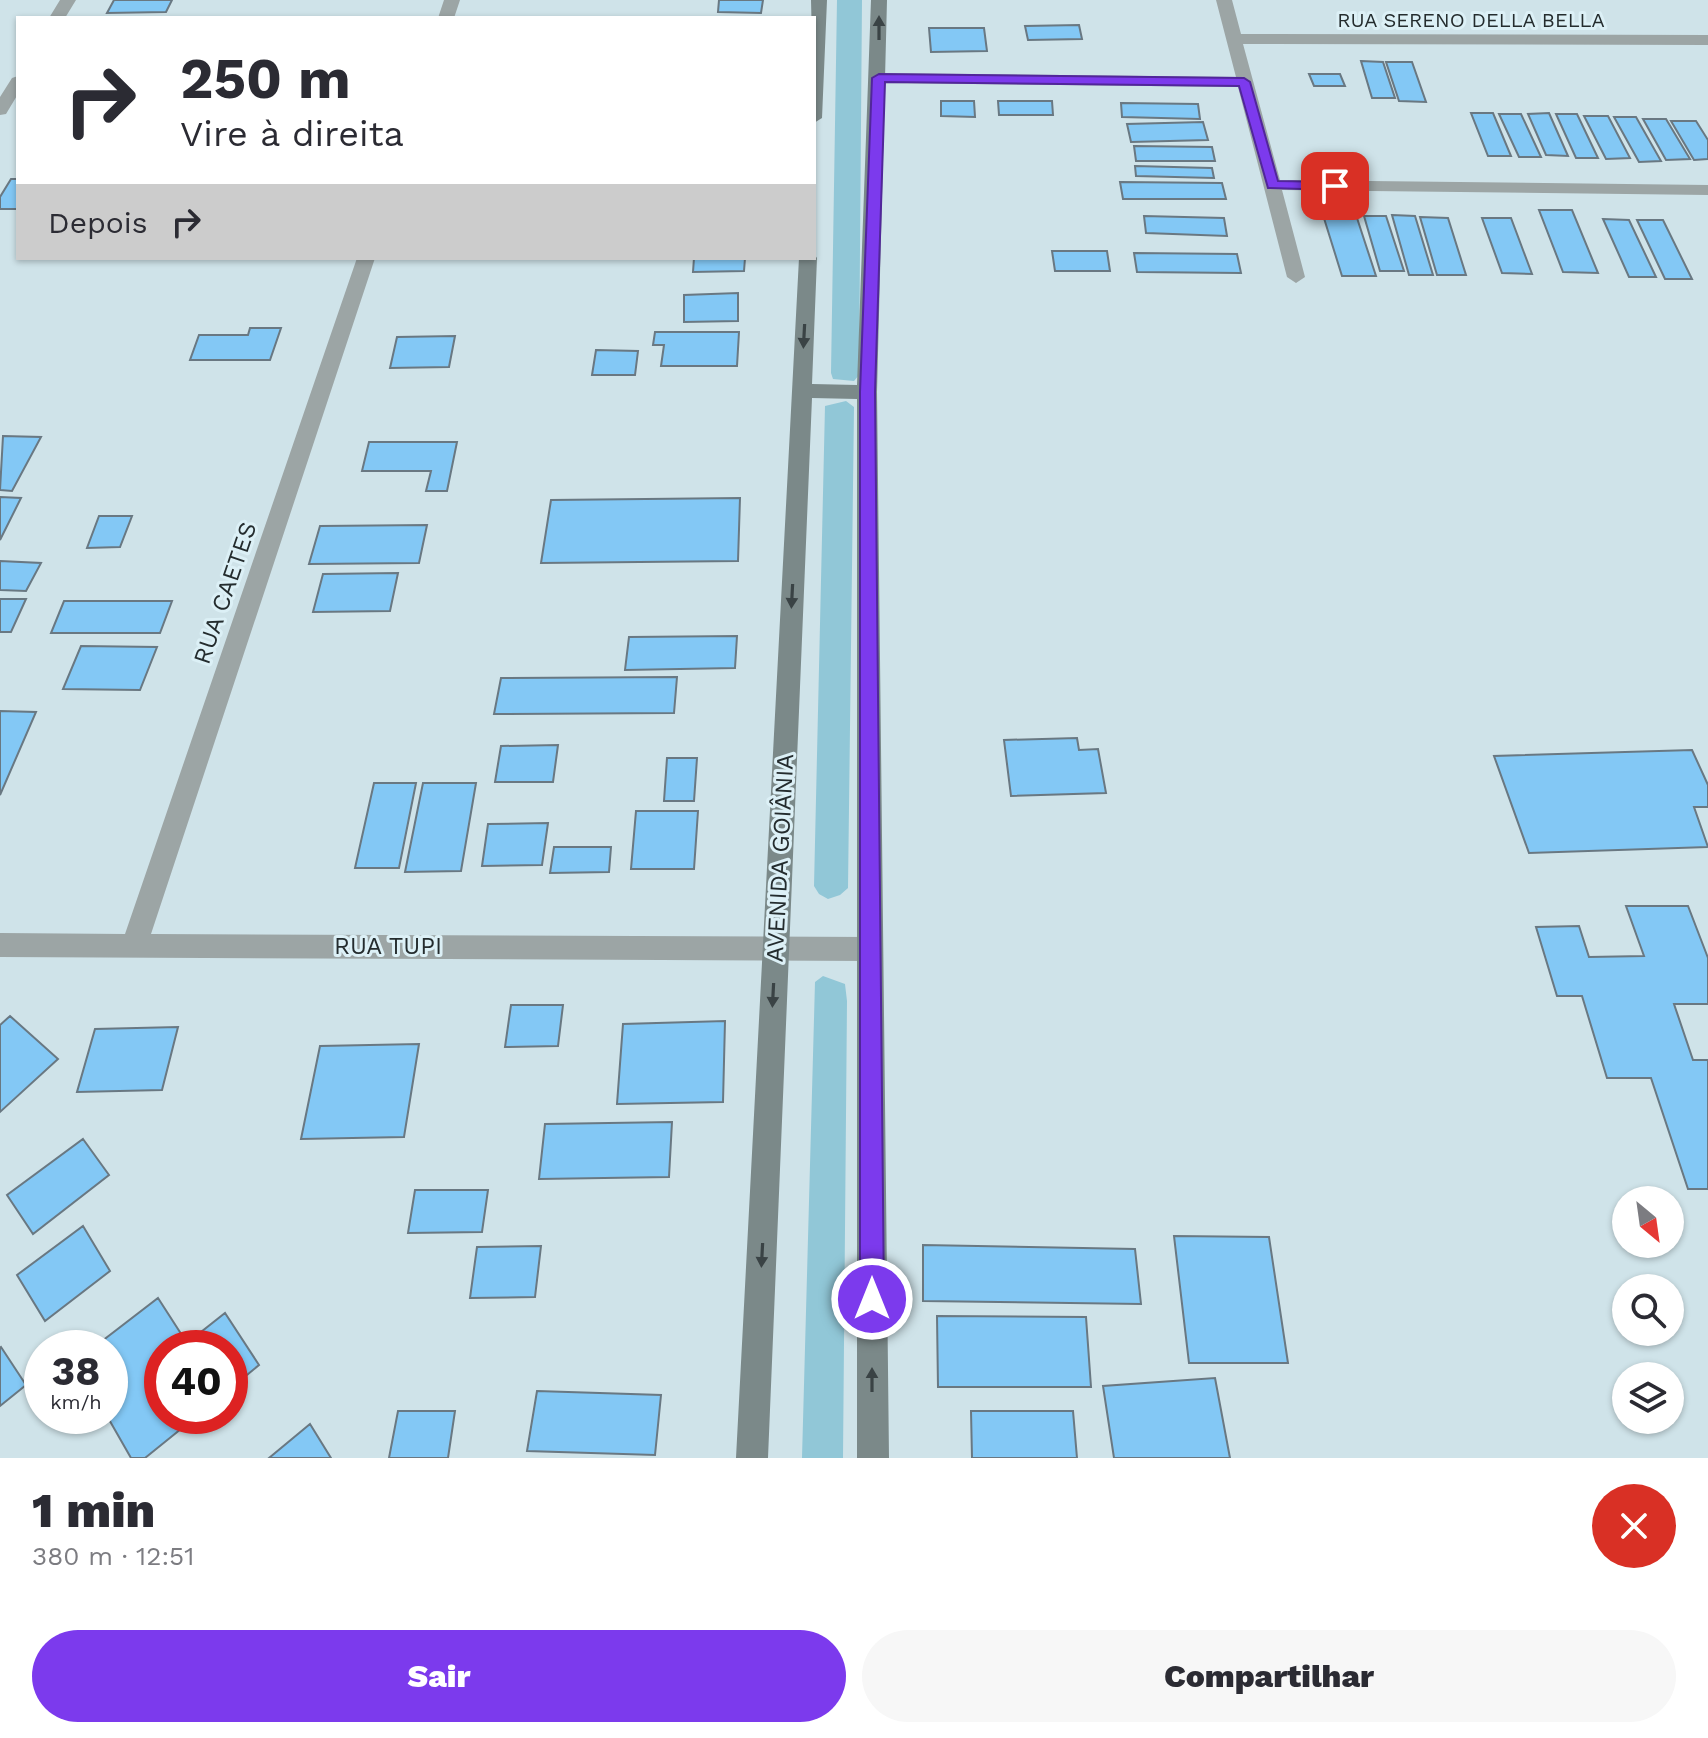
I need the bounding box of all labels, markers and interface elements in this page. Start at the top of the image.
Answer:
street label: RUA SERENO DELLA BELLA [1337,8,1605,32]
one-way arrow [873,15,885,40]
text: 250 m [180,46,351,112]
icon: right [48,48,152,152]
text: Vire à direita [180,113,404,155]
pin [1301,152,1369,220]
icon: arrive [1313,164,1357,208]
icon: right [164,200,208,244]
text: Depois [48,205,148,240]
one-way arrow [797,324,810,349]
street label: RUA CAETES [188,518,262,668]
one-way arrow [785,584,798,609]
street label: AVENIDA GOIÂNIA [761,753,799,963]
street label: RUA TUPI [334,932,442,960]
one-way arrow [767,983,780,1008]
north arrow [1612,1186,1684,1258]
map controls [1612,1186,1684,1434]
one-way arrow [755,1243,768,1268]
position arrow [830,1257,914,1341]
button: search [1612,1274,1684,1346]
speed limit sign: 40 [144,1330,248,1434]
text: 38 [52,1348,100,1395]
button: layers [1612,1362,1684,1434]
one-way arrow [866,1367,878,1392]
text: km/h [50,1390,102,1414]
text: 1 min [32,1482,155,1539]
button: close [1592,1484,1676,1568]
text: 380 m · 12:51 [32,1541,194,1571]
button: Sair [32,1630,846,1722]
button: Compartilhar [862,1630,1676,1722]

